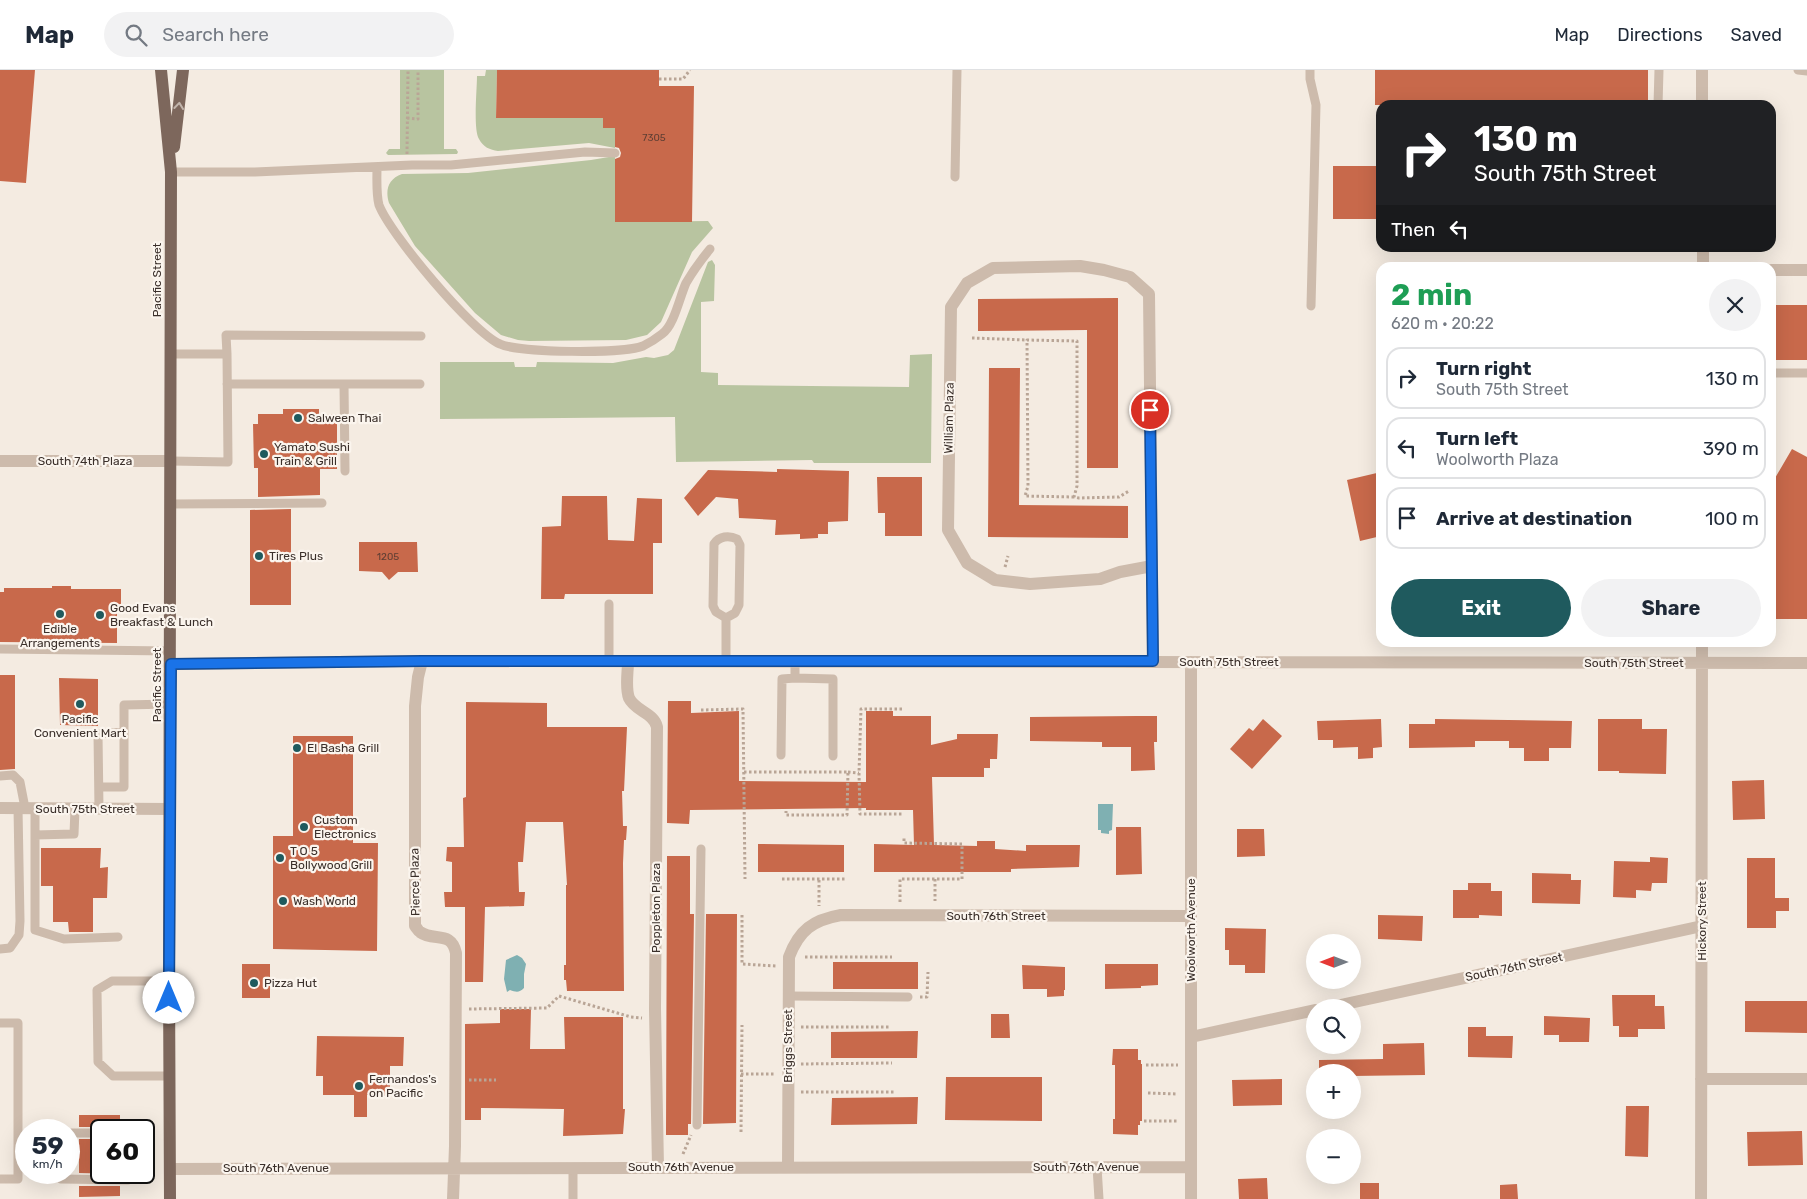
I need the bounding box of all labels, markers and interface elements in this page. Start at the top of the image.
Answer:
search box [104,12,454,57]
text: Map [25,21,74,49]
icon: search [122,21,150,49]
text: Search here [162,23,269,46]
text: Map [1554,24,1589,46]
text: Directions [1617,24,1703,46]
text: Saved [1731,24,1782,46]
one-way arrow [173,101,184,109]
text: 130 m [1474,118,1578,160]
icon: right [1391,120,1456,185]
house number: 7305 [642,132,666,144]
text: South 75th Street [1474,160,1656,187]
icon: left [1445,215,1473,243]
text: Then [1391,218,1435,241]
street label: Pacific Street [150,242,164,317]
text: 2 min [1391,277,1472,313]
button: close [1709,279,1761,331]
text: 620 m · 20:22 [1391,314,1494,333]
text: Turn right [1436,357,1531,380]
icon: right [1393,364,1421,392]
text: 130 m [1706,367,1759,390]
text: South 75th Street [1436,380,1569,399]
street label: William Plaza [941,382,957,454]
pin [1129,389,1171,431]
icon: arrive [1136,396,1164,424]
place label: Salween Thai [308,411,381,425]
marker: Salween Thai [292,412,304,424]
text: Turn left [1436,427,1518,450]
icon: left [1393,434,1421,462]
text: 390 m [1703,437,1759,460]
place label: Yamato Sushi Train & Grill [274,440,350,468]
marker: Yamato Sushi Train & Grill [258,448,270,460]
text: Woolworth Plaza [1436,450,1559,469]
street label: South 74th Plaza [38,454,132,468]
icon: arrive [1393,504,1421,532]
text: Arrive at destination [1436,507,1632,530]
text: 100 m [1705,507,1759,530]
place label: Tires Plus [269,549,323,563]
marker: Tires Plus [253,550,265,562]
house number: 1205 [377,551,399,563]
button: Exit [1391,579,1571,637]
button: Share [1581,579,1761,637]
place label: Good Evans Breakfast & Lunch [110,601,213,629]
marker: Edible Arrangements [54,608,66,620]
marker: Good Evans Breakfast & Lunch [94,609,106,621]
place label: Edible Arrangements [20,622,100,650]
street label: Pacific Street [150,647,164,722]
street label: South 75th Street [1179,655,1279,669]
street label: South 75th Street [1584,656,1684,670]
marker: Pacific Convenient Mart [74,698,86,710]
place label: Pacific Convenient Mart [34,712,126,740]
place label: El Basha Grill [307,741,379,755]
marker: El Basha Grill [291,742,303,754]
street label: South 75th Street [35,802,135,816]
place label: Custom Electronics [314,813,376,841]
marker: Custom Electronics [298,821,310,833]
place label: T O 5 Bollywood Grill [290,844,372,872]
street label: Pierce Plaza [407,848,423,916]
marker: T O 5 Bollywood Grill [274,852,286,864]
street label: Poppleton Plaza [649,863,663,953]
street label: Woolworth Avenue [1184,878,1198,982]
street label: Hickory Street [1695,881,1709,961]
place label: Wash World [293,894,356,908]
marker: Wash World [277,895,289,907]
street label: South 76th Street [946,909,1046,923]
north arrow [1306,934,1361,989]
map controls [1306,934,1361,1184]
street label: South 76th Street [1464,950,1564,984]
position arrow [142,971,194,1023]
place label: Pizza Hut [264,976,317,990]
marker: Pizza Hut [248,977,260,989]
button: search [1306,999,1361,1054]
street label: Briggs Street [781,1009,795,1083]
button: + [1306,1064,1361,1119]
place label: Fernandos's on Pacific [369,1072,437,1100]
marker: Fernandos's on Pacific [353,1080,365,1092]
speed limit sign: 60 [90,1119,155,1184]
button: − [1306,1129,1361,1184]
text: 59 [31,1131,64,1160]
text: km/h [33,1157,62,1171]
street label: South 76th Avenue [628,1160,734,1174]
street label: South 76th Avenue [1033,1160,1139,1174]
street label: South 76th Avenue [223,1161,329,1175]

